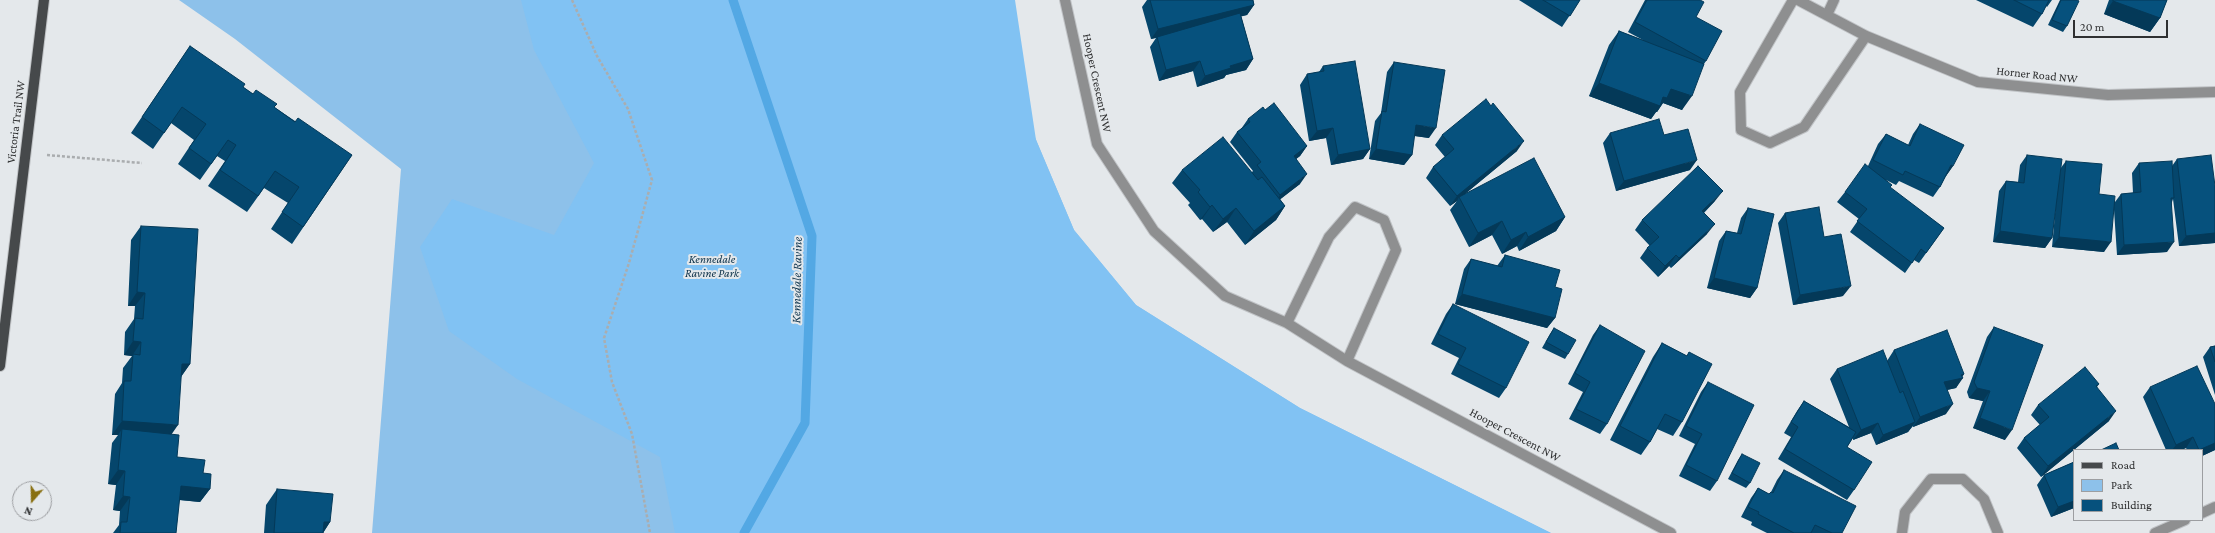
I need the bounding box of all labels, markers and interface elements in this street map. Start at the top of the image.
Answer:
scale bar [2075,12,2170,38]
text: 20 m [2080,20,2104,34]
street label: Hooper Crescent NW [1079,32,1115,134]
street label: Horner Road NW [1996,64,2078,86]
street label: Victoria Trail NW [4,80,28,164]
water label: Kennedale Ravine [788,237,806,323]
park label: Kennedale Ravine Park [685,252,739,280]
street label: Hooper Crescent NW [1467,405,1563,465]
legend [2073,449,2203,521]
text: Road [2111,458,2135,472]
text: Park [2111,478,2132,492]
north arrow [12,481,52,521]
text: Building [2111,498,2152,512]
text: N [23,504,34,518]

